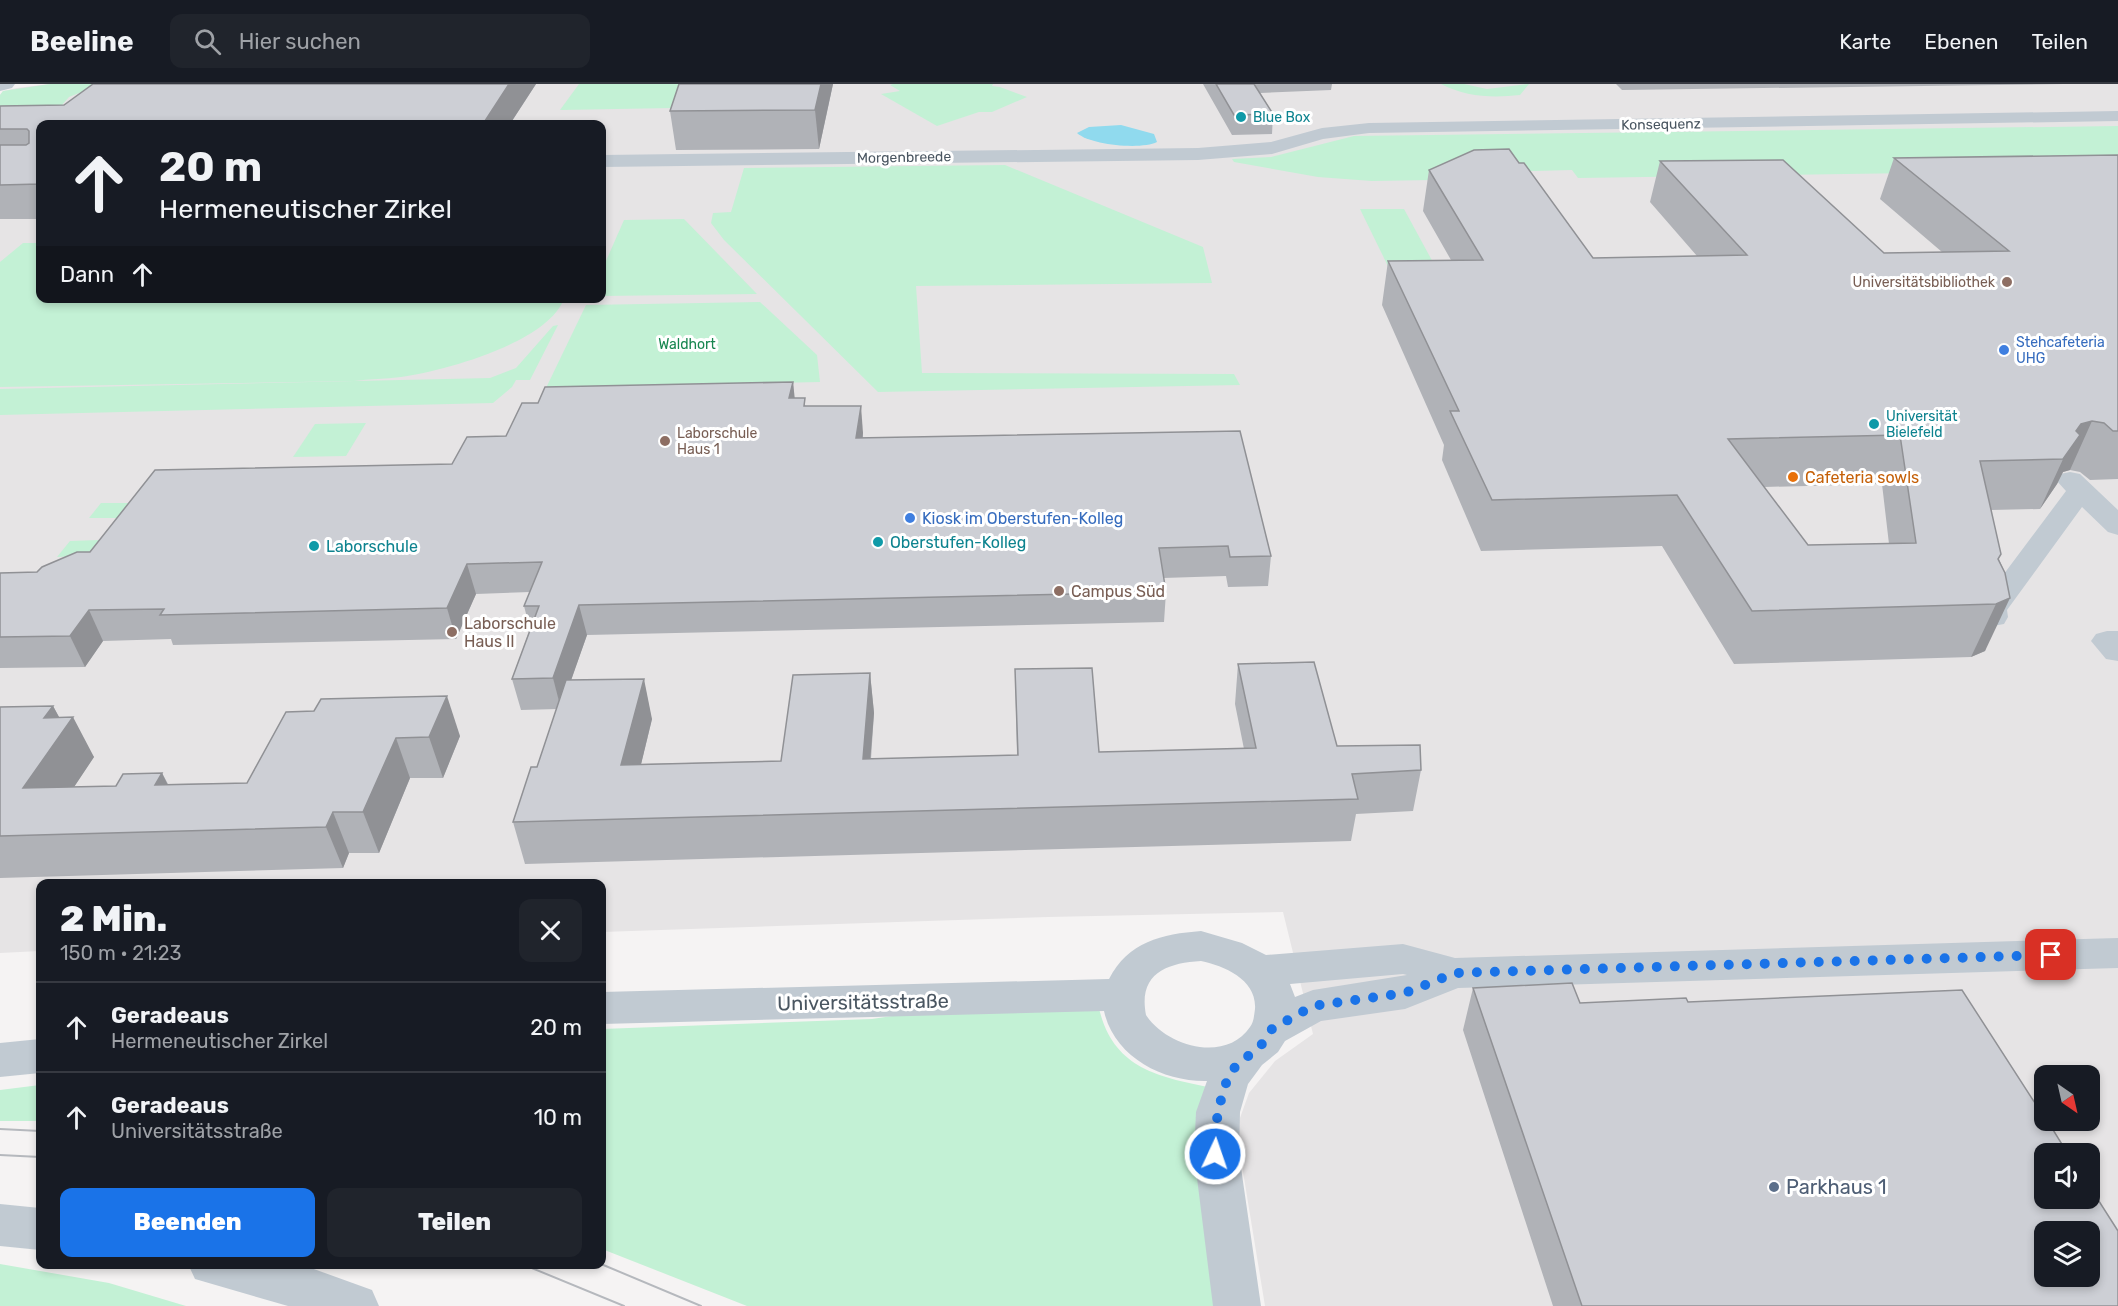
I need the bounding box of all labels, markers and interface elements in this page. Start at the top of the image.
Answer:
search box [170,14,590,68]
text: Beeline [30,25,134,58]
icon: search [191,25,224,58]
text: Hier suchen [239,28,361,55]
text: Karte [1839,29,1891,54]
text: Ebenen [1924,29,1998,54]
text: Teilen [2031,29,2088,54]
place label: Blue Box [1253,109,1311,126]
marker: Blue Box [1234,110,1248,124]
street label: Konsequenz [1621,115,1701,134]
text: 20 m [159,142,262,192]
icon: ahead [60,144,138,222]
street label: Morgenbreede [857,148,951,167]
text: Hermeneutischer Zirkel [159,193,452,225]
icon: ahead [126,258,159,291]
text: Dann [60,261,114,288]
place label: Universitätsbibliothek [1853,274,1996,291]
marker: Universitätsbibliothek [2000,275,2014,289]
place label: Stehcafeteria UHG [2016,334,2105,367]
park label: Waldhort [658,336,716,353]
marker: Stehcafeteria UHG [1997,343,2011,357]
place label: Universität Bielefeld [1886,408,1958,441]
marker: Universität Bielefeld [1867,417,1881,431]
place label: Laborschule Haus 1 [677,425,758,458]
marker: Laborschule Haus 1 [658,434,672,448]
place label: Cafeteria sowls [1805,468,1919,487]
marker: Cafeteria sowls [1786,470,1800,484]
place label: Kiosk im Oberstufen-Kolleg [922,509,1123,528]
marker: Kiosk im Oberstufen-Kolleg [903,511,917,525]
place label: Oberstufen-Kolleg [890,533,1026,552]
marker: Oberstufen-Kolleg [871,535,885,549]
place label: Laborschule [326,537,418,556]
marker: Laborschule [307,539,321,553]
place label: Campus Süd [1071,582,1165,601]
marker: Campus Süd [1052,584,1066,598]
place label: Laborschule Haus II [464,614,556,651]
marker: Laborschule Haus II [445,625,459,639]
text: 2 Min. [60,897,167,940]
button: close [519,899,582,962]
pin [2025,929,2076,980]
icon: arrive [2034,938,2067,971]
text: 150 m · 21:23 [60,941,181,965]
street label: Universitätsstraße [777,989,949,1015]
text: Geradeaus [111,1002,229,1029]
icon: ahead [60,1011,93,1044]
text: 20 m [530,1014,582,1041]
text: Hermeneutischer Zirkel [111,1029,328,1053]
north arrow [2034,1065,2100,1131]
map controls [2034,1065,2100,1287]
text: Geradeaus [111,1092,229,1119]
icon: ahead [60,1101,93,1134]
text: 10 m [534,1104,582,1131]
text: Universitätsstraße [111,1119,283,1143]
position arrow [1183,1122,1247,1186]
button: sound [2034,1143,2100,1209]
place label: Parkhaus 1 [1786,1175,1887,1199]
marker: Parkhaus 1 [1767,1180,1781,1194]
button: Beenden [60,1188,315,1257]
button: Teilen [327,1188,582,1257]
button: layers [2034,1221,2100,1287]

